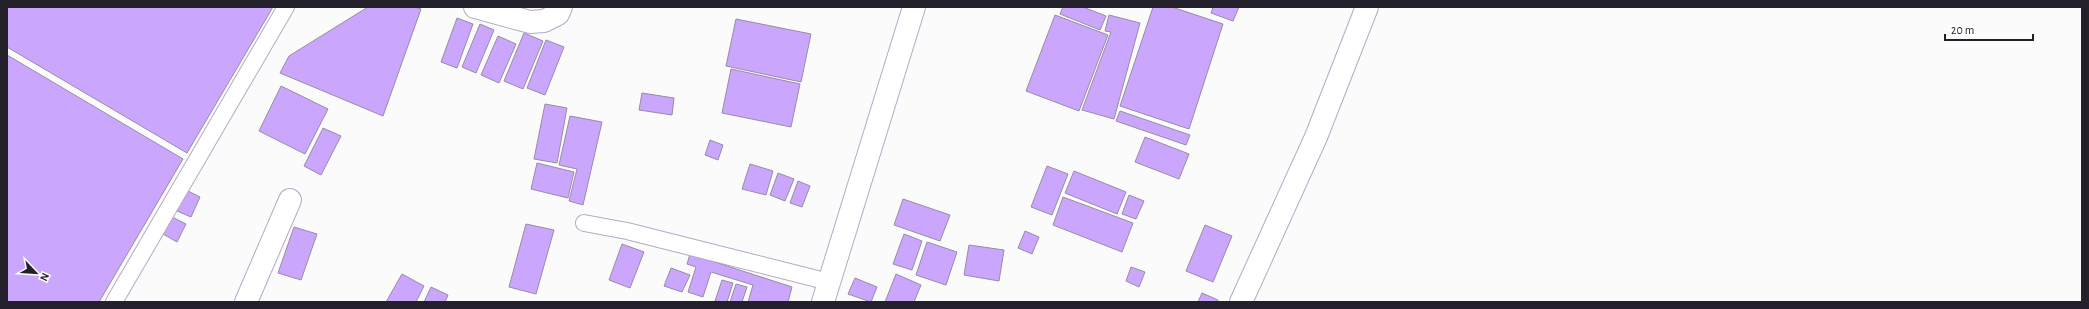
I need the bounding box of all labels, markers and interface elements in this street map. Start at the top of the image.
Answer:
scale bar [1945,16,2033,42]
text: 20 m [1951,24,1974,36]
north arrow [16,253,56,293]
text: N [38,271,51,283]

